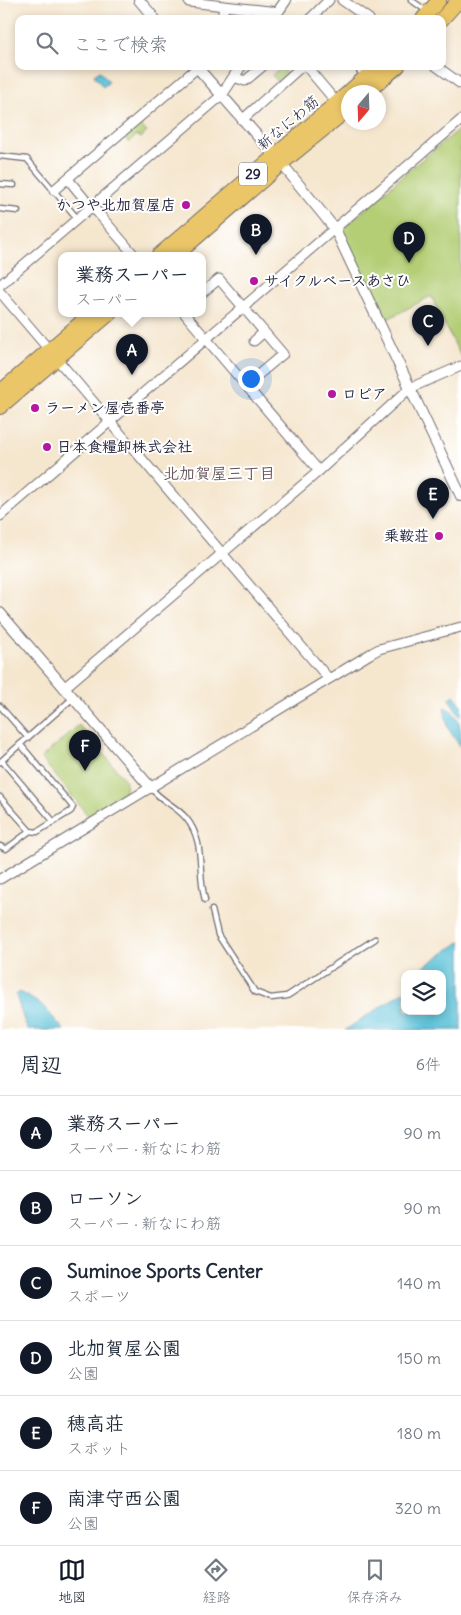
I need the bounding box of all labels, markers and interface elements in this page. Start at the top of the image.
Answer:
search box [15,15,446,70]
icon: search [33,29,61,57]
text: ここで検索 [73,32,168,56]
north arrow [341,85,386,130]
street label: 新なにわ筋 [253,91,323,154]
road number: 29 [239,162,267,185]
place label: かつや北加賀屋店 [56,195,176,214]
marker: かつや北加賀屋店 [180,199,192,211]
pin: B [240,214,272,255]
pin: D [393,222,425,263]
popup [58,252,206,317]
text: 業務スーパー [75,262,189,286]
place label: サイクルベースあさひ [264,271,411,290]
marker: サイクルベースあさひ [248,275,260,287]
text: スーパー [75,289,139,309]
pin: C [412,305,444,346]
pin: A [116,334,148,375]
your location [238,366,264,392]
place label: ロピア [342,384,387,403]
marker: ロピア [326,388,338,400]
place label: ラーメン屋壱番亭 [45,398,165,417]
marker: ラーメン屋壱番亭 [29,402,41,414]
place label: 日本食糧卸株式会社 [57,437,192,456]
marker: 日本食糧卸株式会社 [41,441,53,453]
district label: 北加賀屋三丁目 [163,463,275,483]
pin: E [417,478,449,519]
place label: 乗鞍荘 [384,526,429,545]
marker: 乗鞍荘 [433,530,445,542]
pin: F [69,730,101,771]
map controls [401,970,446,1015]
button: layers [401,970,446,1015]
text: 周辺 [20,1051,62,1078]
text: 6件 [416,1054,441,1074]
text: 業務スーパー [67,1111,180,1135]
text: A [31,1123,41,1143]
text: 90 m [403,1123,441,1143]
text: スーパー · 新なにわ筋 [67,1138,222,1158]
text: ローソン [67,1186,143,1210]
text: B [31,1198,41,1218]
text: 90 m [403,1198,441,1218]
text: スーパー · 新なにわ筋 [67,1213,222,1233]
text: Suminoe Sports Center [67,1259,263,1283]
text: C [31,1273,41,1293]
text: 140 m [397,1273,441,1293]
text: スポーツ [67,1286,131,1306]
text: 北加賀屋公園 [67,1336,181,1360]
text: D [30,1348,42,1368]
text: 150 m [397,1348,441,1368]
text: 公園 [67,1363,99,1383]
text: 穂高荘 [67,1411,124,1435]
text: E [31,1423,41,1443]
text: 180 m [397,1423,441,1443]
text: スポット [67,1438,131,1458]
text: 南津守西公園 [67,1486,181,1510]
text: F [31,1498,41,1518]
text: 320 m [395,1498,441,1518]
text: 公園 [67,1513,99,1533]
tab: 地図 [58,1556,86,1606]
tab: 経路 [202,1556,230,1606]
tab: 保存済み [347,1556,403,1606]

